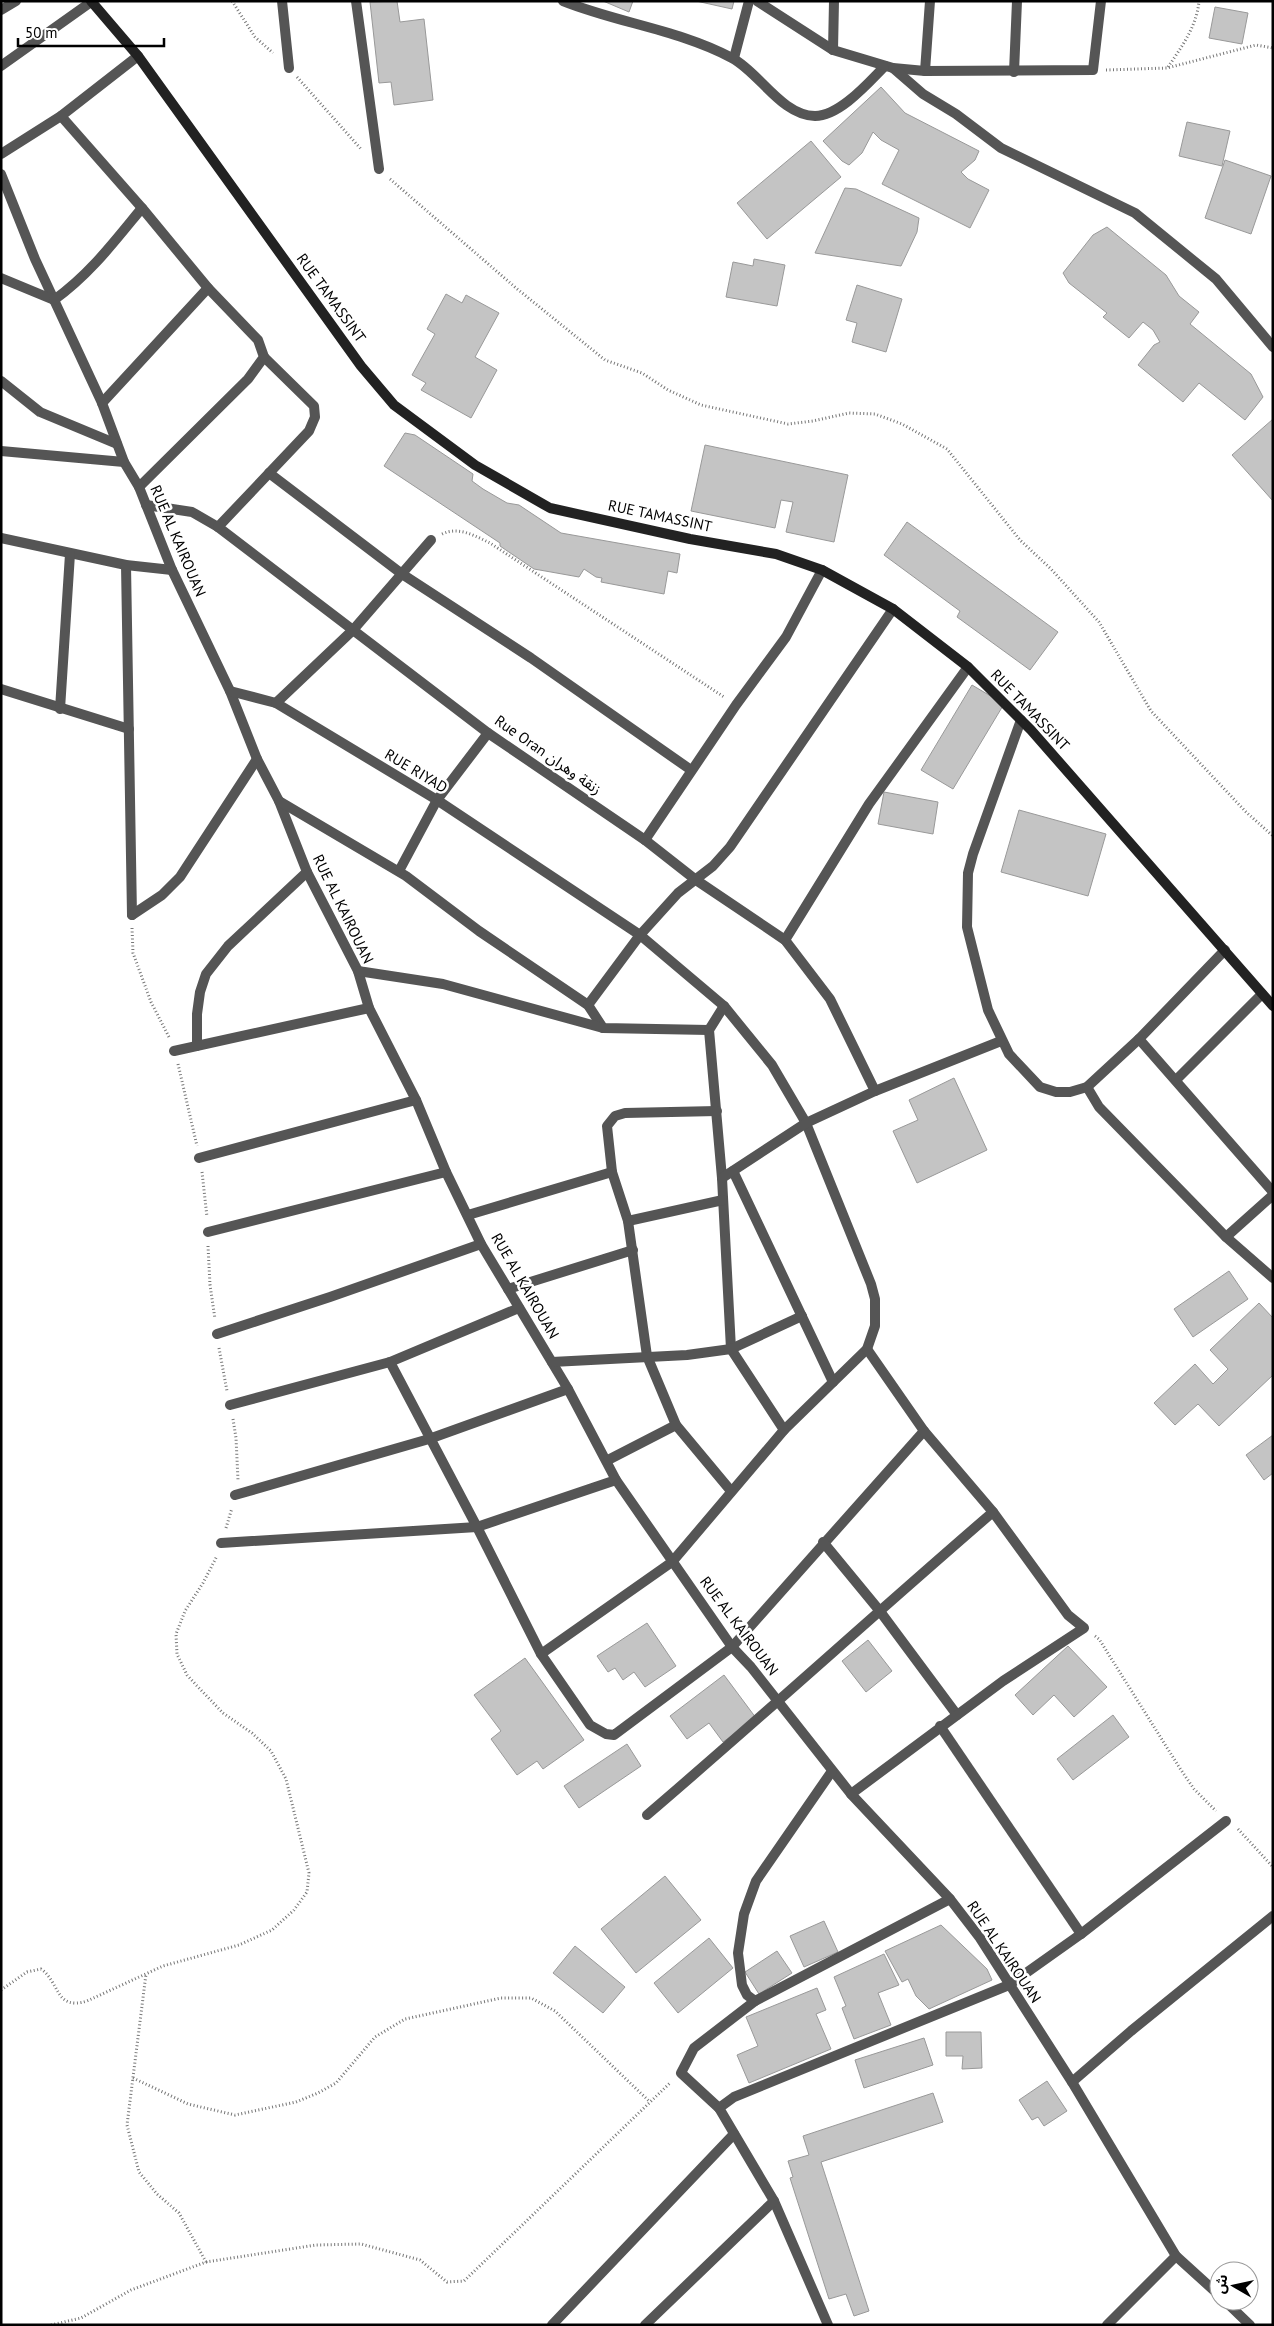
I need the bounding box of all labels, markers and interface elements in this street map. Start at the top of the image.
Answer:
scale bar [18,15,164,47]
text: 50 m [25,23,58,42]
street label: RUE TAMASSINT [293,249,371,347]
street label: RUE AL KAIROUAN [146,482,210,599]
street label: RUE TAMASSINT [606,495,714,536]
street label: RUE TAMASSINT [987,665,1074,755]
street label: Rue Oran زنقة وهران [491,711,605,799]
street label: RUE RIYAD [381,744,451,797]
street label: RUE AL KAIROUAN [309,851,378,967]
street label: RUE AL KAIROUAN [487,1229,563,1342]
street label: RUE AL KAIROUAN [696,1572,783,1679]
street label: RUE AL KAIROUAN [963,1897,1046,2006]
north arrow [1209,2261,1259,2311]
text: ش [1211,2273,1232,2295]

